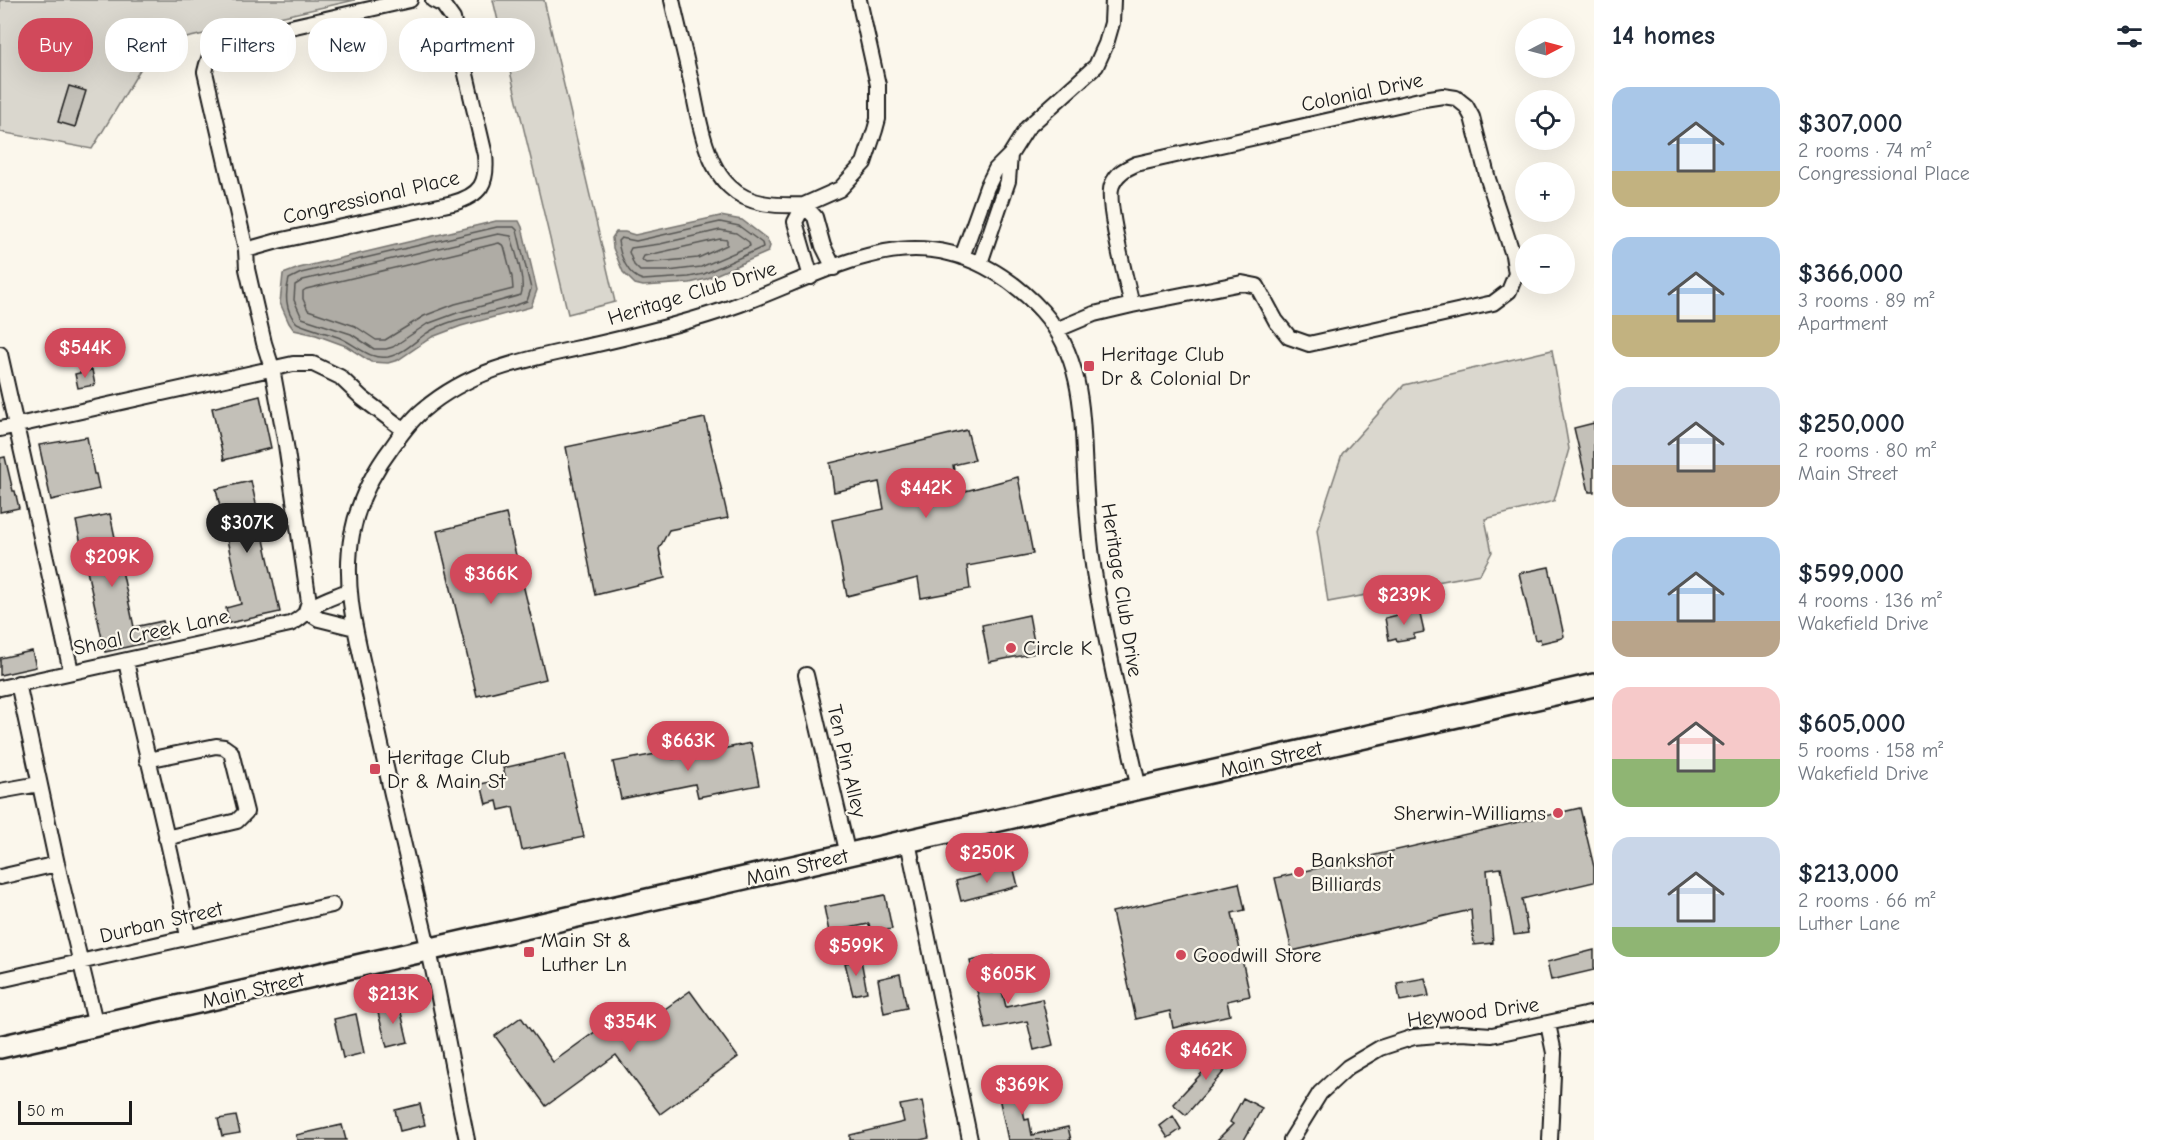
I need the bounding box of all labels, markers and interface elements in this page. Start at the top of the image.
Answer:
chip: Buy [18,18,93,72]
chip: Rent [105,18,188,72]
chip: Filters [200,18,296,72]
chip: New [308,18,387,72]
chip: Apartment [399,18,535,72]
north arrow [1515,18,1575,78]
map controls [1515,18,1575,294]
icon: filters [2113,20,2146,53]
text: 14 homes [1612,21,1715,51]
street label: Colonial Drive [1299,67,1425,117]
button: locate [1515,90,1575,150]
text: $307,000 [1798,109,1903,139]
icon: home [1660,111,1732,183]
text: 2 rooms · 74 m² [1798,139,1931,162]
button: + [1515,162,1575,222]
text: Congressional Place [1798,162,1970,185]
street label: Congressional Place [280,165,462,229]
button: − [1515,234,1575,294]
street label: Heritage Club Drive [605,256,779,330]
text: $366,000 [1798,259,1903,289]
icon: home [1660,261,1732,333]
text: 3 rooms · 89 m² [1798,289,1934,312]
text: Apartment [1798,312,1888,335]
pin: $544K [43,328,127,379]
text: $544K [59,336,111,359]
place label: Heritage Club Dr & Colonial Dr [1101,342,1251,390]
marker: Heritage Club Dr & Colonial Dr [1082,359,1096,373]
text: $250,000 [1798,409,1905,439]
icon: home [1660,411,1732,483]
text: 2 rooms · 80 m² [1798,439,1936,462]
text: Main Street [1798,462,1897,485]
pin: $442K [884,468,968,519]
text: $442K [900,476,952,499]
street label: Heritage Club Drive [1096,502,1148,678]
pin: $307K [205,503,289,554]
text: $307K [220,511,274,534]
pin: $209K [70,537,154,588]
text: $209K [84,545,140,568]
pin: $366K [449,554,533,605]
text: $599,000 [1798,559,1904,589]
icon: home [1660,561,1732,633]
text: $366K [464,562,518,585]
pin: $239K [1362,575,1446,626]
text: $239K [1377,583,1431,606]
text: 4 rooms · 136 m² [1798,589,1942,612]
street label: Shoal Creek Lane [71,604,231,660]
text: Wakefield Drive [1798,612,1928,635]
place label: Circle K [1023,636,1093,660]
marker: Circle K [1004,641,1018,655]
street label: Ten Pin Alley [822,702,872,820]
text: $605,000 [1798,709,1906,739]
icon: home [1660,711,1732,783]
pin: $663K [646,721,730,772]
text: $663K [661,729,715,752]
street label: Main Street [1217,735,1326,782]
text: 5 rooms · 158 m² [1798,739,1943,762]
place label: Heritage Club Dr & Main St [387,745,510,793]
marker: Heritage Club Dr & Main St [368,762,382,776]
text: Wakefield Drive [1798,762,1928,785]
place label: Sherwin-Williams [1394,801,1546,825]
marker: Sherwin-Williams [1551,806,1565,820]
pin: $250K [945,833,1029,884]
text: $250K [959,841,1015,864]
street label: Main Street [743,843,852,890]
place label: Bankshot Billiards [1311,848,1395,896]
text: $213,000 [1798,859,1899,889]
icon: home [1660,861,1732,933]
marker: Bankshot Billiards [1292,865,1306,879]
text: 2 rooms · 66 m² [1798,889,1936,912]
street label: Durban Street [97,896,226,948]
text: Luther Lane [1798,912,1900,935]
pin: $599K [814,926,898,977]
place label: Main St & Luther Ln [541,928,631,976]
text: $599K [829,934,883,957]
place label: Goodwill Store [1193,943,1321,967]
marker: Main St & Luther Ln [522,945,536,959]
marker: Goodwill Store [1174,948,1188,962]
pin: $605K [966,954,1050,1005]
text: $605K [980,962,1036,985]
street label: Main Street [199,966,308,1013]
pin: $213K [351,974,435,1025]
text: $213K [368,982,418,1005]
street label: Heywood Drive [1406,992,1540,1032]
pin: $354K [588,1002,672,1053]
text: $354K [603,1010,657,1033]
pin: $462K [1164,1030,1248,1081]
text: $462K [1179,1038,1233,1061]
pin: $369K [980,1065,1064,1116]
text: $369K [995,1073,1049,1096]
scale bar [18,1098,132,1126]
text: 50 m [27,1102,64,1120]

